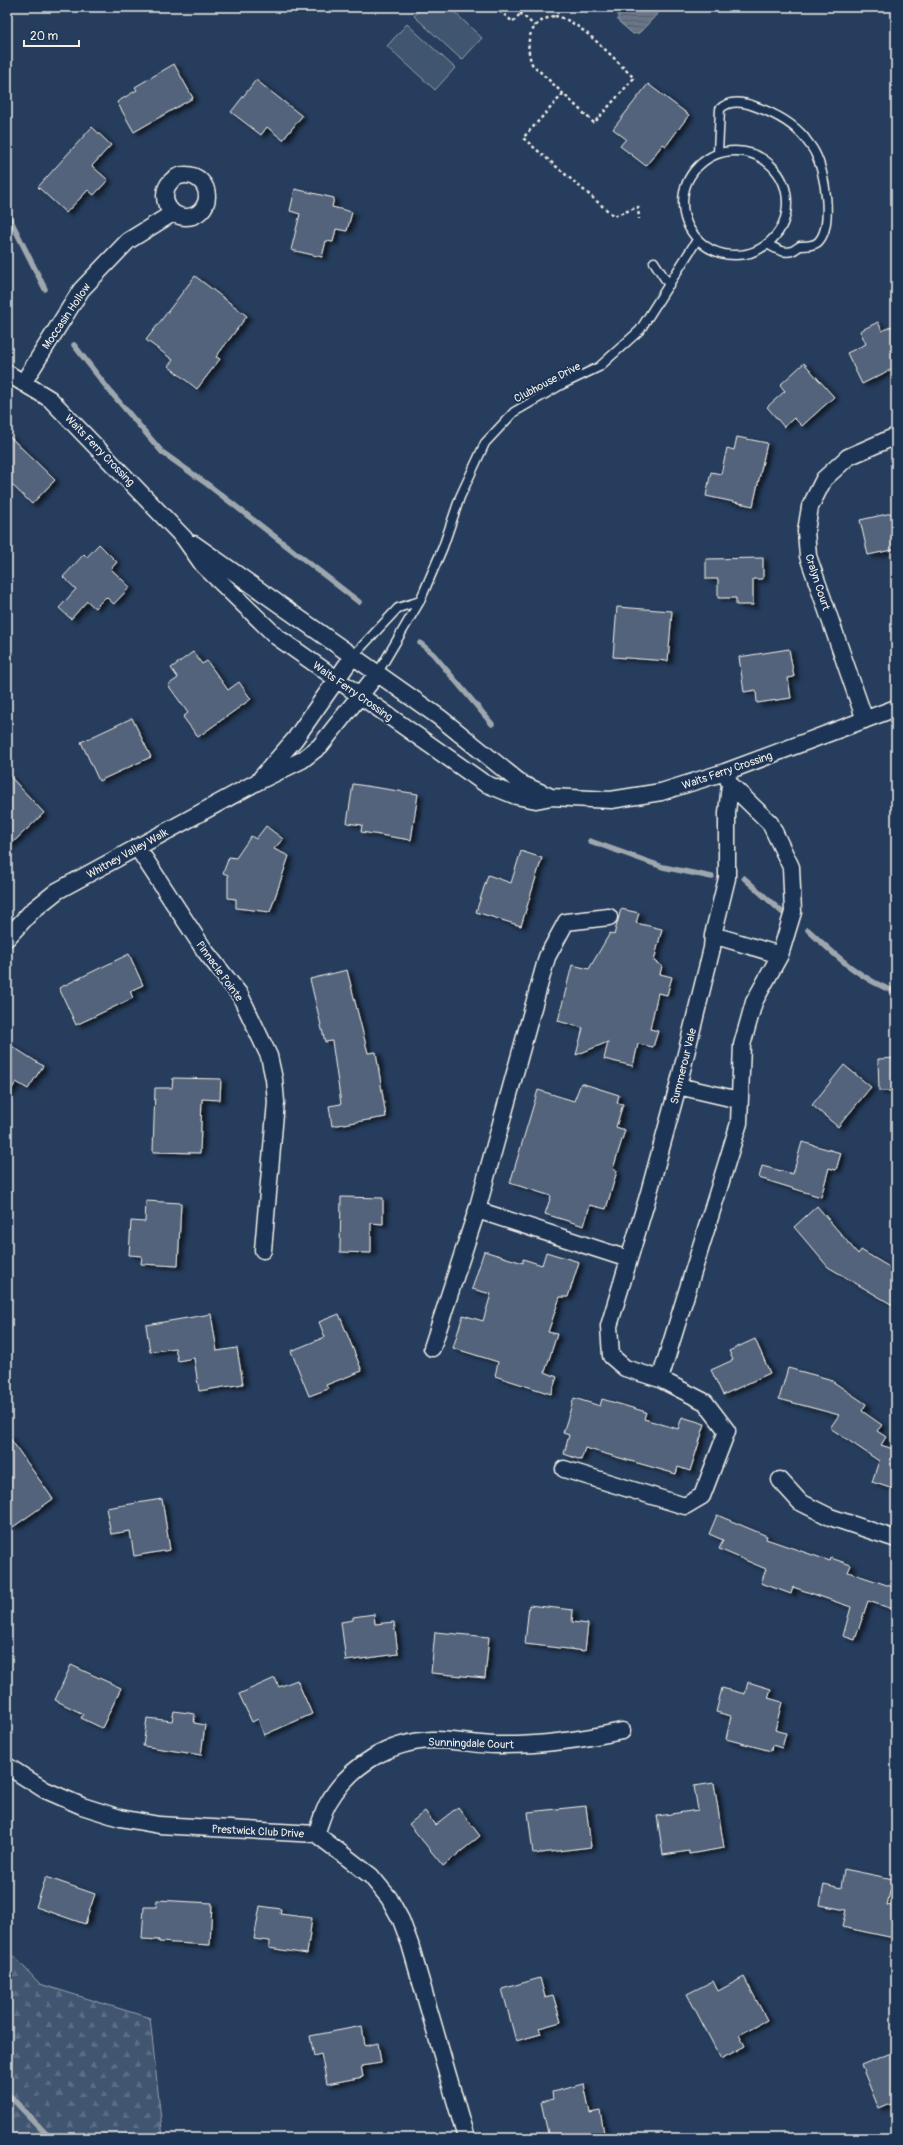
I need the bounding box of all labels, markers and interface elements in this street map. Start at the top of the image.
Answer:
scale bar [24,22,79,48]
text: 20 m [30,29,59,44]
street label: Moccasin Hollow [40,280,94,352]
street label: Clubhouse Drive [512,359,583,405]
street label: Waits Ferry Crossing [62,412,138,489]
street label: Cralyn Court [802,552,833,612]
street label: Waits Ferry Crossing [310,659,396,724]
street label: Waits Ferry Crossing [680,749,774,792]
street label: Whitney Valley Walk [84,826,171,881]
street label: Pinnacle Pointe [193,939,246,1004]
street label: Summerour Vale [668,1026,699,1105]
street label: Sunningdale Court [428,1736,515,1752]
street label: Prestwick Club Drive [211,1823,305,1840]

